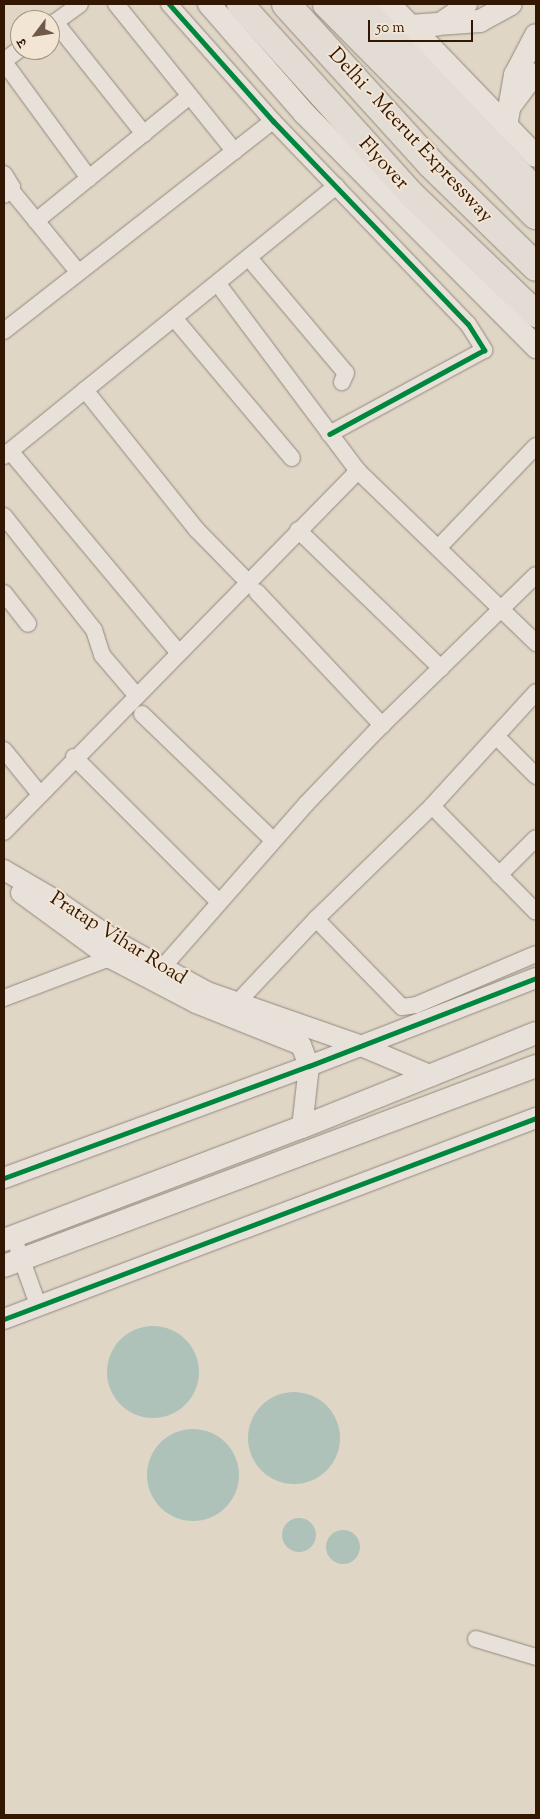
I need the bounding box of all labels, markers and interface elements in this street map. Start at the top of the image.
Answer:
north arrow [10,10,60,60]
scale bar [370,10,475,42]
text: 50 m [376,18,405,39]
text: उ [13,34,33,50]
street label: Delhi - Meerut Expressway [323,44,497,228]
street label: Flyover [353,133,413,195]
street label: Pratap Vihar Road [45,887,191,991]

